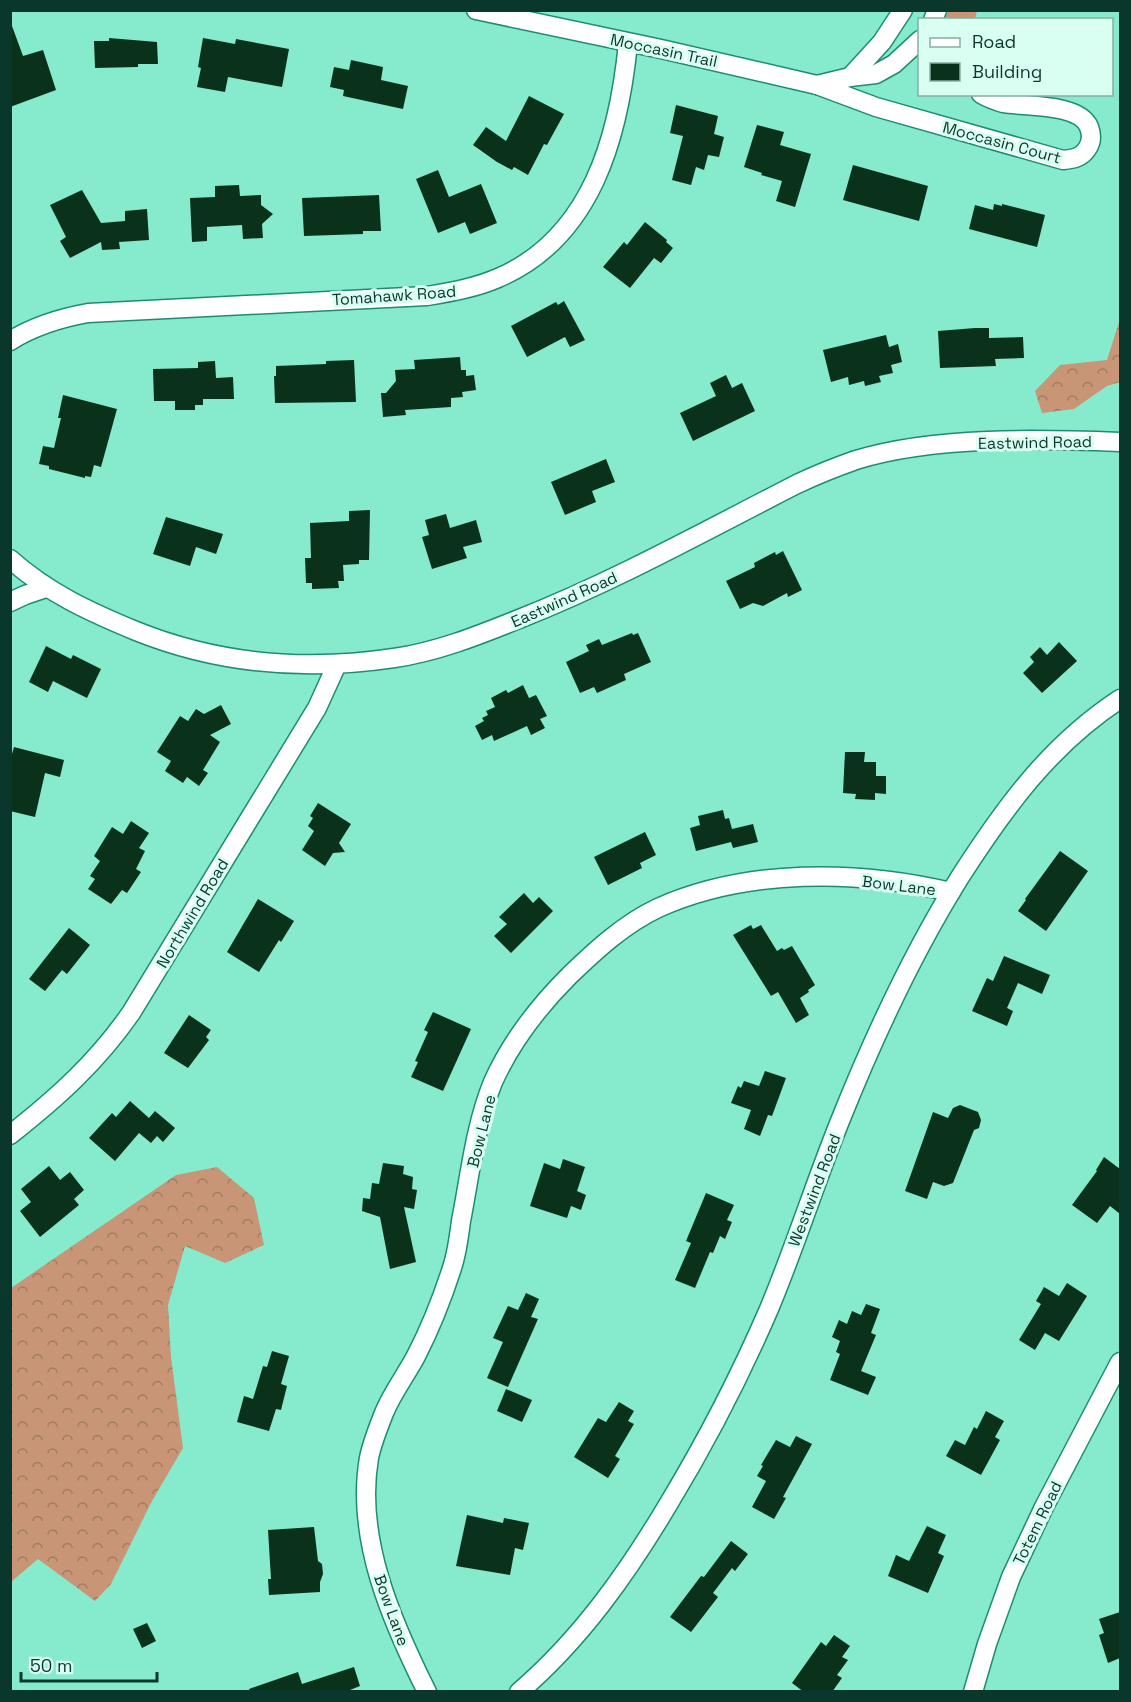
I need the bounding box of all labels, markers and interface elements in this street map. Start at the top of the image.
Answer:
legend [918,18,1113,96]
street label: Moccasin Trail [608,29,719,72]
text: Road [972,30,1016,53]
text: Building [972,60,1042,83]
street label: Moccasin Court [940,117,1063,168]
street label: Tomahawk Road [331,281,457,310]
street label: Eastwind Road [978,431,1092,454]
street label: Eastwind Road [508,567,621,632]
street label: Northwind Road [152,855,233,972]
street label: Bow Lane [861,871,937,900]
street label: Bow Lane [462,1092,501,1170]
street label: Westwind Road [783,1131,846,1250]
street label: Totem Road [1008,1478,1067,1569]
street label: Bow Lane [369,1572,414,1649]
scale bar [21,1645,158,1683]
text: 50 m [30,1654,72,1677]

